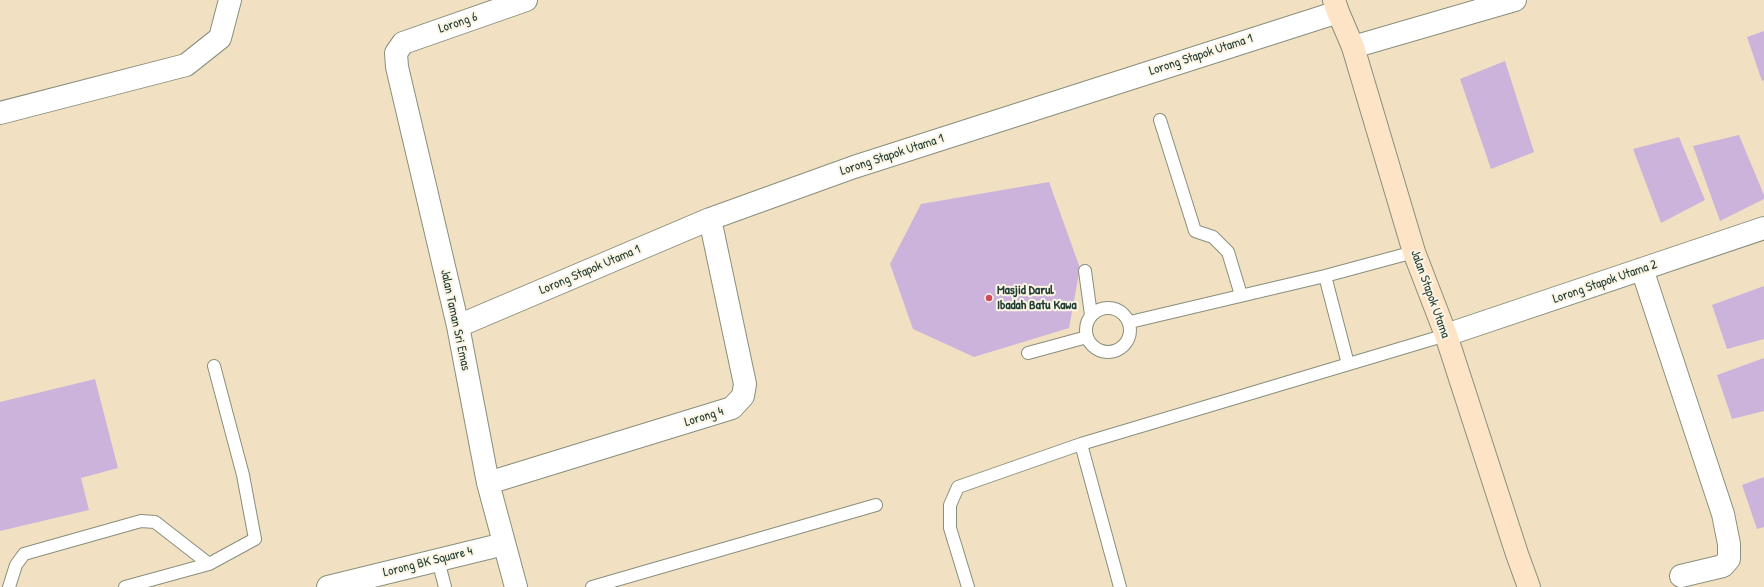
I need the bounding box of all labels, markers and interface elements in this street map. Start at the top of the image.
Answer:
street label: Lorong 6 [436,9,480,37]
street label: Lorong Stapok Utama 1 [1147,31,1255,79]
street label: Lorong Stapok Utama 1 [838,131,946,179]
street label: Lorong Stapok Utama 1 [537,242,643,298]
street label: Jalan Stapok Utama [1407,248,1453,340]
street label: Lorong Stapok Utama 2 [1551,257,1659,307]
street label: Jalan Taman Sri Emas [437,268,473,372]
place label: Masjid Darul Ibadah Batu Kawa [997,283,1076,314]
marker: Masjid Darul Ibadah Batu Kawa [984,293,994,303]
street label: Lorong 4 [683,404,725,430]
street label: Lorong BK Square 4 [382,543,474,581]

